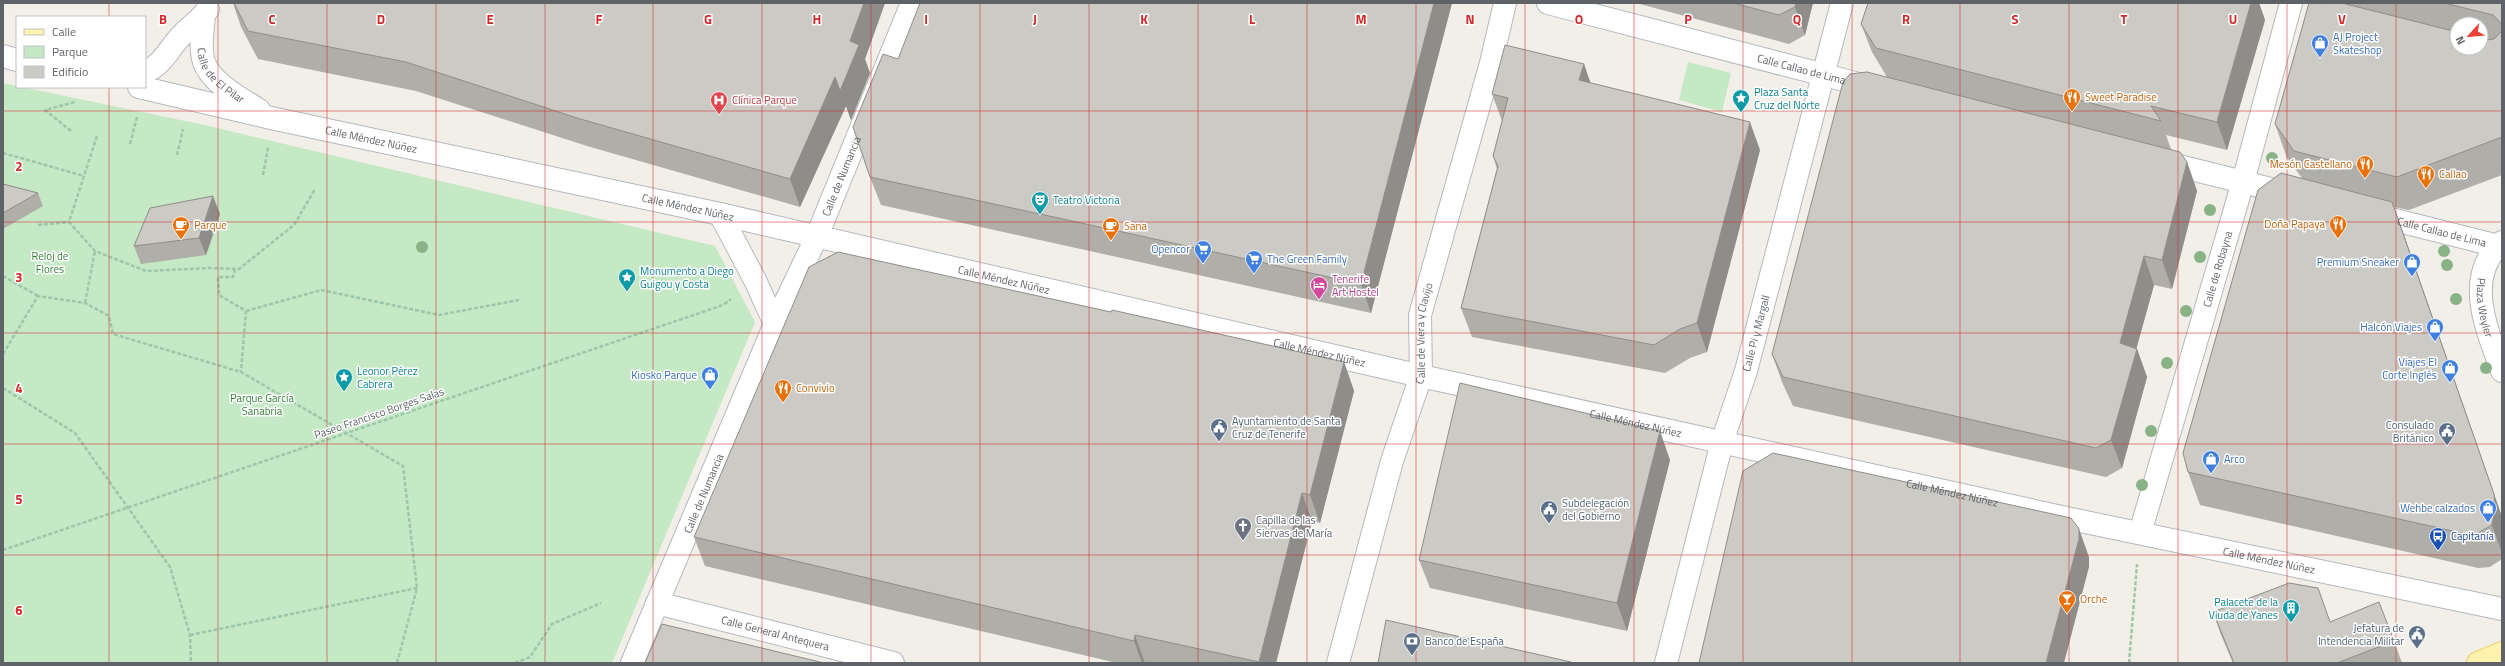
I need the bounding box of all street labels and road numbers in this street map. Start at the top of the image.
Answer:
street label: Calle de El Pilar [194,47,248,107]
street label: Calle Callao de Lima [1755,50,1848,88]
street label: Calle Méndez Núñez [324,122,419,157]
street label: Calle de Numancia [818,133,865,219]
street label: Calle Méndez Núñez [640,190,736,225]
street label: Calle Callao de Lima [2396,213,2488,251]
street label: Calle de Robayna [2199,229,2236,309]
street label: Calle Méndez Núñez [956,261,1051,298]
street label: Plaza Weyler [2473,277,2497,339]
street label: Calle de Viera y Clavijo [1411,281,1437,386]
street label: Calle Pi y Margall [1738,293,1774,373]
street label: Calle Méndez Núñez [1272,334,1367,371]
street label: Paseo Francisco Borges Salas [312,383,446,443]
street label: Calle Méndez Núñez [1588,405,1683,441]
street label: Calle de Numancia [680,451,728,536]
street label: Calle Méndez Núñez [1905,475,2000,511]
street label: Calle Méndez Núñez [2221,543,2317,578]
street label: Calle General Antequera [719,612,832,655]

